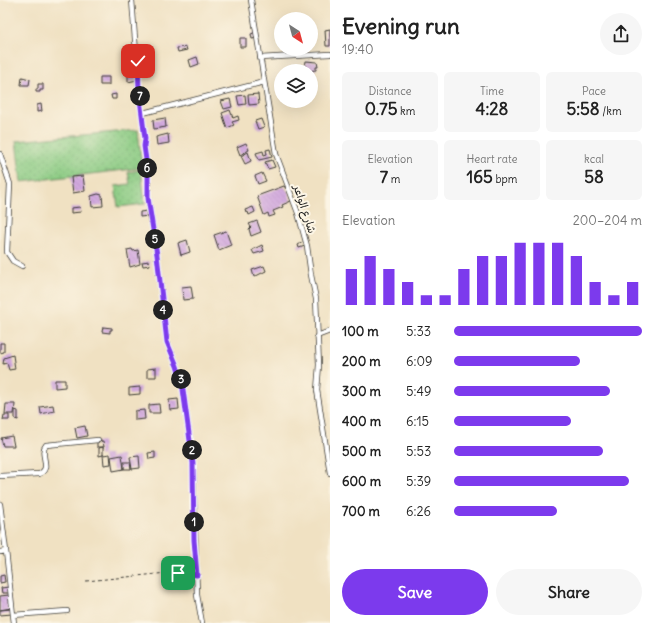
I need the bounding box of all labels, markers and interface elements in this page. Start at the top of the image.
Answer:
north arrow [274,12,318,56]
map controls [274,12,318,108]
text: Evening run [342,12,460,40]
button: share [600,13,642,55]
text: 19:40 [342,41,374,58]
pin [121,44,155,78]
icon: check [127,50,149,72]
button: layers [274,64,318,108]
text: Distance [369,84,411,98]
text: Time [480,84,504,98]
text: Pace [582,84,606,98]
pin: 7 [130,86,150,106]
text: 7 [137,89,143,103]
text: 0.75 [365,98,397,120]
text: 4:28 [476,98,508,120]
text: 5:58 [566,98,600,120]
text: km [397,104,415,118]
text: /km [600,104,622,118]
text: Elevation [367,152,413,166]
text: Heart rate [466,152,518,166]
text: kcal [584,152,604,166]
pin: 6 [137,158,157,178]
text: 6 [144,161,150,175]
text: 7 [380,166,388,188]
text: 165 [467,166,493,188]
text: 58 [584,166,604,188]
text: m [388,172,400,186]
text: bpm [493,172,517,186]
street label: شارع الواعر [288,182,319,236]
text: Elevation [342,212,395,229]
text: 200–204 m [573,212,642,229]
pin: 5 [145,229,165,249]
text: 5 [152,232,158,246]
pin: 4 [153,300,173,320]
text: 4 [160,303,166,317]
text: 100 m [342,323,379,340]
text: 5:33 [406,323,431,340]
text: 200 m [342,353,381,370]
text: 6:09 [406,353,432,370]
pin: 3 [171,369,191,389]
text: 3 [178,372,184,386]
text: 300 m [342,383,381,400]
text: 5:49 [406,383,431,400]
text: 400 m [342,413,381,430]
text: 6:15 [406,413,429,430]
pin: 2 [182,440,202,460]
text: 2 [189,443,195,457]
text: 500 m [342,443,381,460]
text: 5:53 [406,443,431,460]
text: 600 m [342,473,381,490]
text: 5:39 [406,473,431,490]
text: 700 m [342,503,380,520]
text: 6:26 [406,503,431,520]
pin: 1 [184,512,204,532]
text: 1 [192,515,196,529]
pin [161,556,195,590]
icon: arrive [167,562,189,584]
button: Save [342,569,488,615]
button: Share [496,569,642,615]

